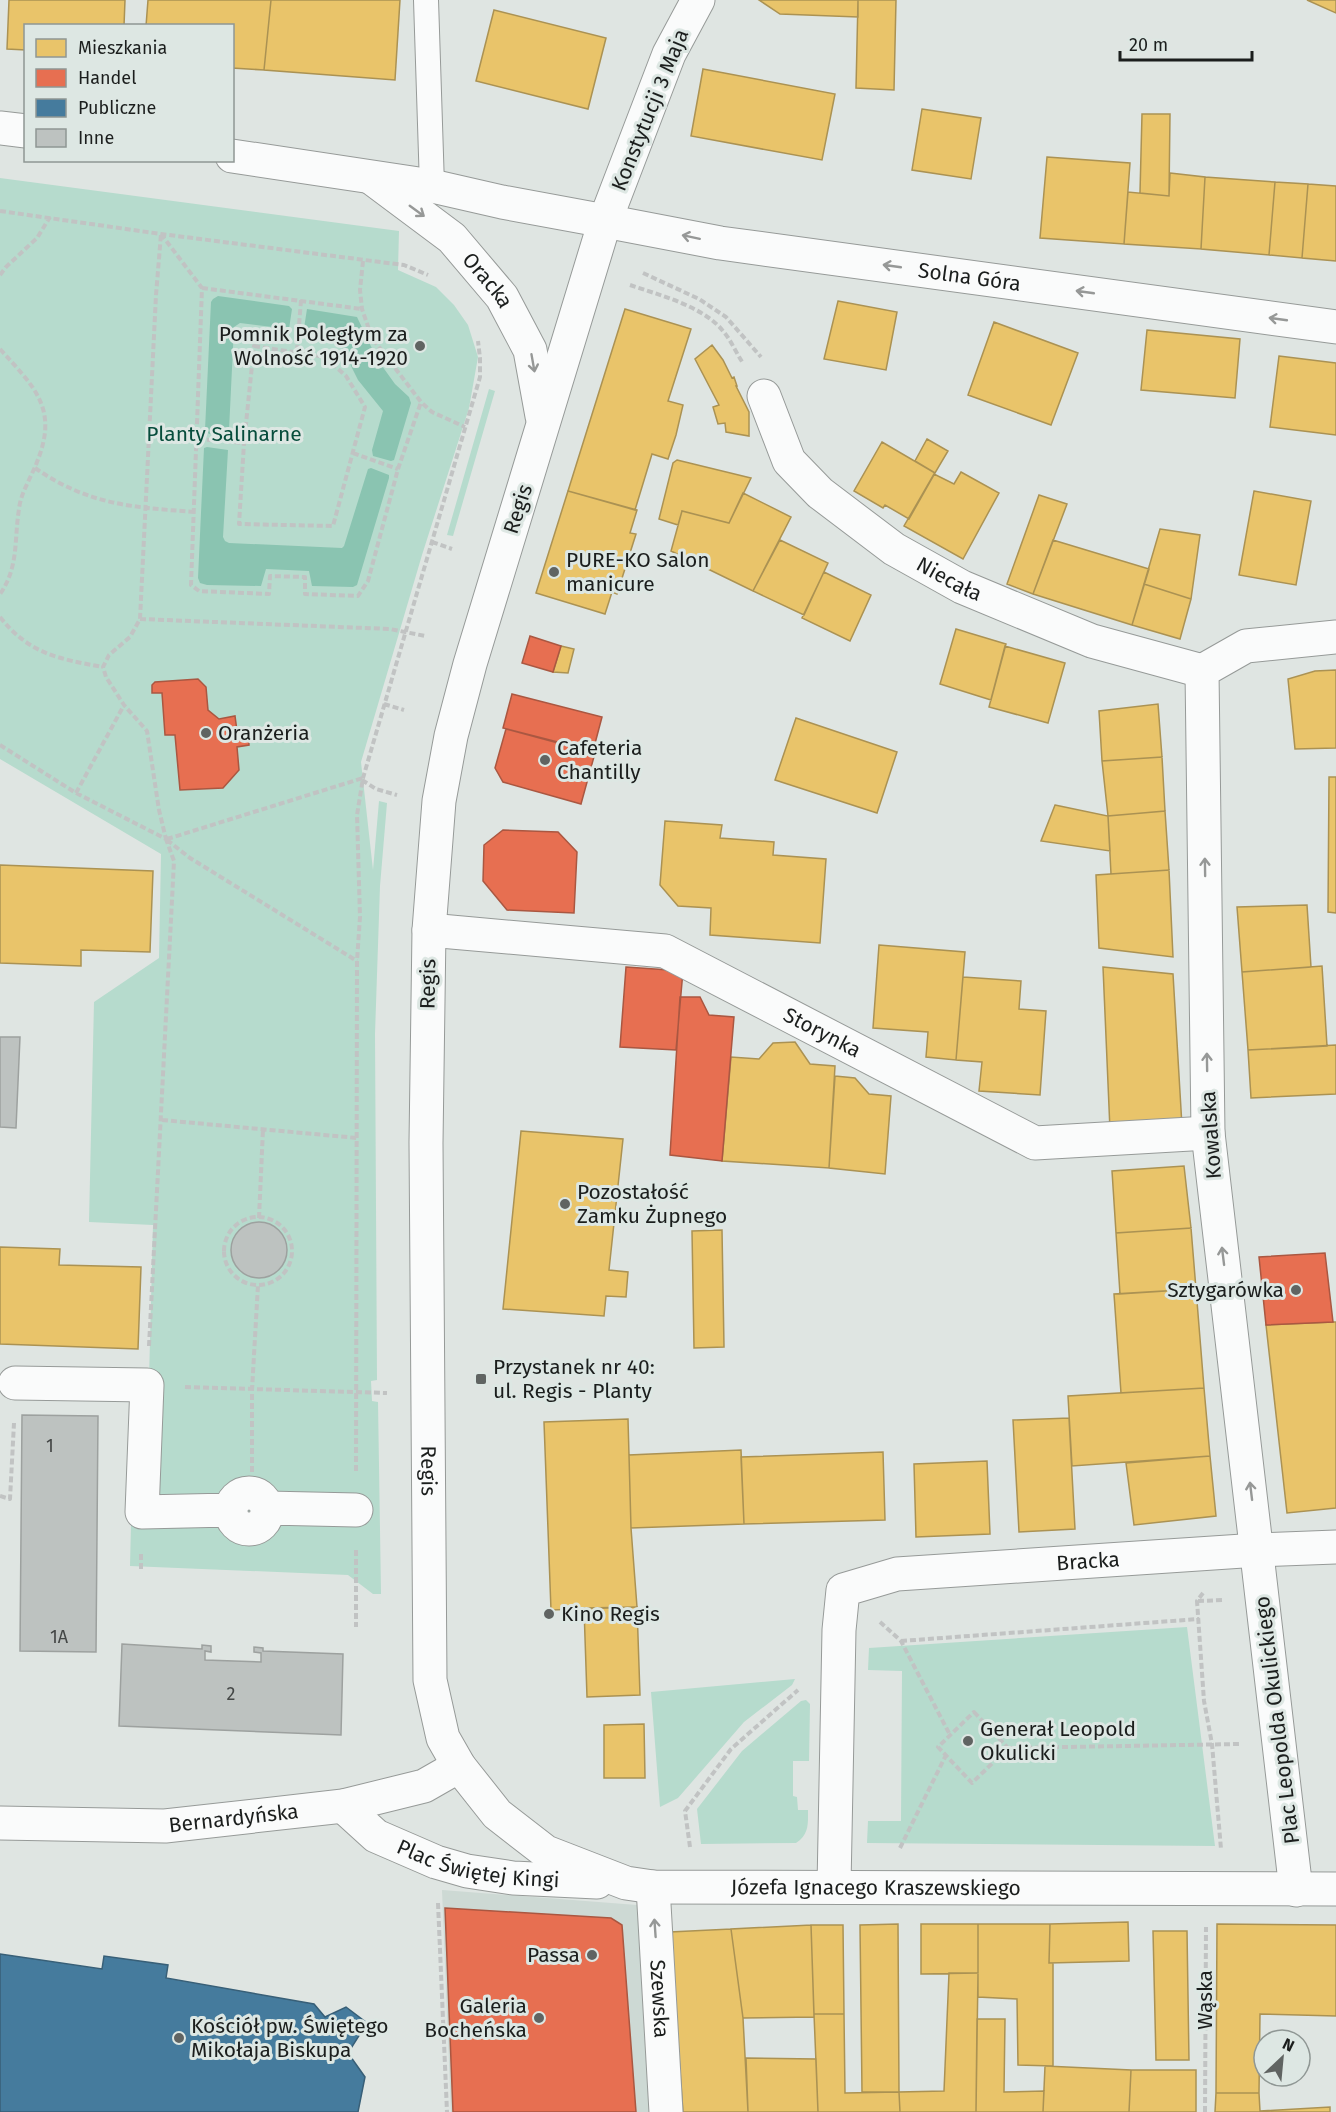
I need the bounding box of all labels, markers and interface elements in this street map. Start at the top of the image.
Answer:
legend [24,24,234,162]
scale bar [1120,24,1252,62]
street label: Konstytucji 3 Maja [606,25,694,195]
text: 20 m [1129,34,1168,56]
text: Mieszkania [78,37,167,59]
text: Handel [78,67,136,89]
text: Publiczne [78,97,156,119]
text: Inne [78,127,114,149]
one-way arrow [408,205,424,217]
one-way arrow [681,231,701,242]
street label: Oracka [457,247,518,313]
street label: Solna Góra [917,257,1023,297]
one-way arrow [882,260,902,271]
one-way arrow [1075,287,1095,298]
one-way arrow [1269,313,1288,324]
place label: Pomnik Poległym za Wolność 1914-1920 [219,321,408,371]
marker: Pomnik Poległym za Wolność 1914-1920 [413,339,427,353]
one-way arrow [527,353,538,372]
park label: Planty Salinarne [146,421,302,447]
street label: Regis [498,481,538,537]
place label: PURE-KO Salon manicure [566,547,710,597]
street label: Niecała [912,551,986,607]
marker: PURE-KO Salon manicure [547,565,561,579]
place label: Oranżeria [218,720,310,746]
marker: Oranżeria [199,726,213,740]
place label: Cafeteria Chantilly [557,735,642,785]
marker: Cafeteria Chantilly [538,753,552,767]
one-way arrow [1199,858,1211,878]
street label: Regis [415,958,441,1009]
street label: Storynka [779,1002,865,1063]
one-way arrow [1201,1052,1213,1072]
street label: Kowalska [1195,1090,1227,1180]
place label: Pozostałość Zamku Żupnego [577,1179,727,1229]
marker: Pozostałość Zamku Żupnego [558,1197,572,1211]
one-way arrow [1217,1247,1228,1267]
place label: Sztygarówka [1167,1277,1284,1303]
marker: Sztygarówka [1289,1283,1303,1297]
place label: Przystanek nr 40: ul. Regis - Planty [493,1354,655,1404]
marker: Przystanek nr 40: ul. Regis - Planty [474,1372,488,1386]
house number: 1 [46,1435,54,1457]
street label: Regis [415,1445,442,1496]
one-way arrow [1245,1482,1256,1502]
street label: Bracka [1055,1546,1121,1576]
street label: Plac Leopolda Okulickiego [1249,1595,1305,1845]
place label: Kino Regis [561,1601,660,1627]
marker: Kino Regis [542,1607,556,1621]
house number: 1A [50,1626,69,1648]
house number: 2 [227,1683,236,1705]
place label: Generał Leopold Okulicki [980,1716,1136,1766]
marker: Generał Leopold Okulicki [961,1734,975,1748]
street label: Bernardyńska [167,1798,300,1839]
street label: Plac Świętej Kingi [393,1834,560,1893]
street label: Józefa Ignacego Kraszewskiego [731,1874,1021,1901]
one-way arrow [649,1918,660,1938]
place label: Passa [527,1942,580,1968]
marker: Passa [585,1948,599,1962]
street label: Szewska [644,1959,675,2039]
street label: Wąska [1192,1970,1218,2030]
place label: Galeria Bocheńska [424,1993,527,2043]
marker: Galeria Bocheńska [532,2011,546,2025]
place label: Kościół pw. Świętego Mikołaja Biskupa [191,2013,389,2063]
north arrow [1252,2028,1312,2088]
marker: Kościół pw. Świętego Mikołaja Biskupa [172,2031,186,2045]
text: N [1279,2034,1297,2056]

